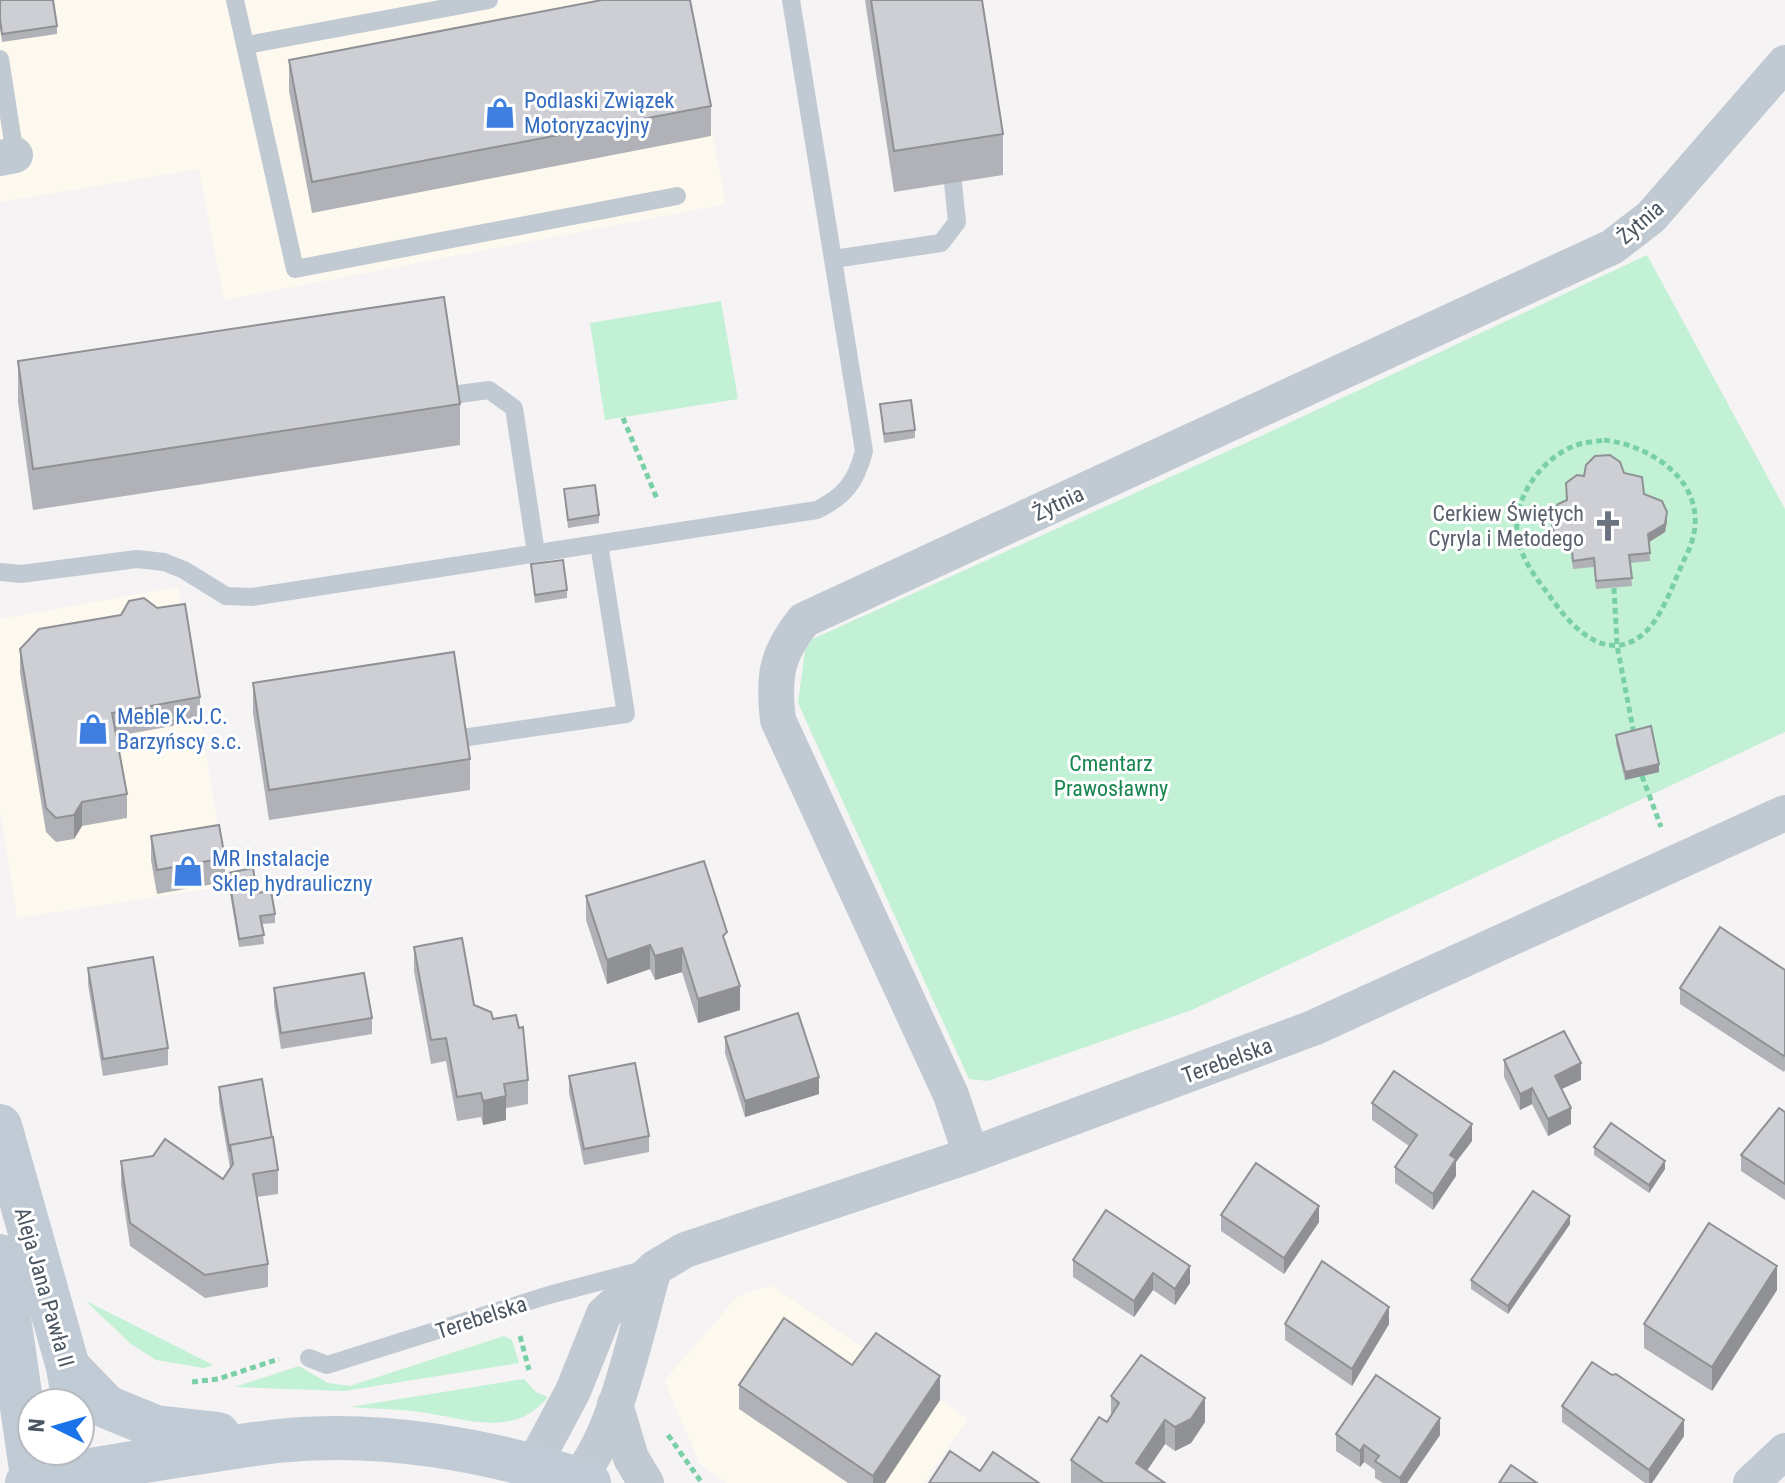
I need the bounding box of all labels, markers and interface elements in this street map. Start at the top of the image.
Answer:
place label: Podlaski Związek Motoryzacyjny [524,88,675,138]
shop icon: Podlaski Związek Motoryzacyjny [483,96,517,130]
street label: Żytnia [1612,196,1669,249]
street label: Żytnia [1029,481,1088,526]
place label: Cerkiew Świętych Cyryla i Metodego [1428,501,1584,551]
church icon: Cerkiew Świętych Cyryla i Metodego [1591,509,1625,543]
place label: Meble K.J.C. Barzyńscy s.c. [117,704,242,754]
shop icon: Meble K.J.C. Barzyńscy s.c. [76,712,110,746]
park label: Cmentarz Prawosławny [1054,751,1168,801]
place label: MR Instalacje Sklep hydrauliczny [212,846,372,896]
shop icon: MR Instalacje Sklep hydrauliczny [171,854,205,888]
street label: Terebelska [1179,1033,1276,1088]
street label: Aleja Jana Pawła II [10,1204,79,1370]
street label: Terebelska [432,1291,530,1344]
north arrow [16,1387,96,1467]
text: N [24,1417,50,1433]

